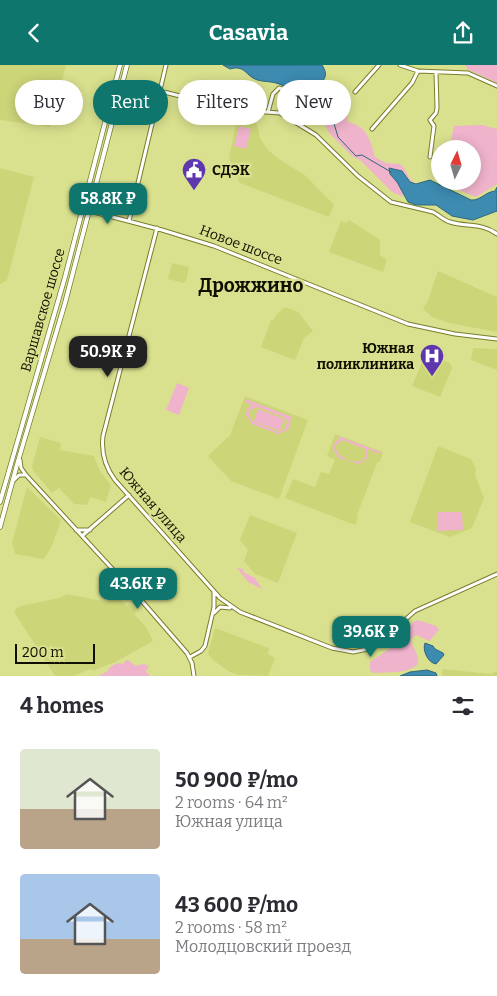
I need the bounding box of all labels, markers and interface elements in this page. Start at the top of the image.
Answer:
icon: back [20,19,48,47]
text: Casavia [209,19,288,46]
icon: share [449,19,477,47]
chip: Buy [15,80,83,125]
chip: Rent [93,80,168,125]
chip: Filters [178,80,267,125]
chip: New [277,80,351,125]
north arrow [431,140,481,190]
map controls [431,140,481,190]
public building icon: СДЭК [181,157,207,191]
place label: СДЭК [212,162,250,179]
pin: 58.8K ₽ [62,183,154,225]
text: 58.8K ₽ [80,189,136,208]
street label: Новое шоссе [197,221,285,269]
street label: Варшавское шоссе [17,246,69,374]
district label: Дрожжино [198,274,304,297]
pin: 50.9K ₽ [62,335,154,378]
place label: Южная поликлиника [317,340,414,373]
text: 50.9K ₽ [80,342,136,361]
hospital icon: Южная поликлиника [419,343,445,377]
street label: Южная улица [116,464,191,546]
pin: 43.6K ₽ [92,567,184,610]
text: 43.6K ₽ [110,574,166,593]
pin: 39.6K ₽ [325,615,417,658]
text: 39.6K ₽ [343,622,399,641]
scale bar [15,641,95,664]
text: 200 m [22,644,64,661]
icon: filters [449,692,477,720]
text: 4 homes [20,693,104,719]
text: 50 900 ₽/mo [175,767,298,793]
icon: home [60,769,120,829]
text: 2 rooms · 64 m² [175,793,288,812]
text: Южная улица [175,812,283,831]
text: 43 600 ₽/mo [175,892,298,918]
icon: home [60,894,120,954]
text: 2 rooms · 58 m² [175,918,287,937]
text: Молодцовский проезд [175,937,351,956]

